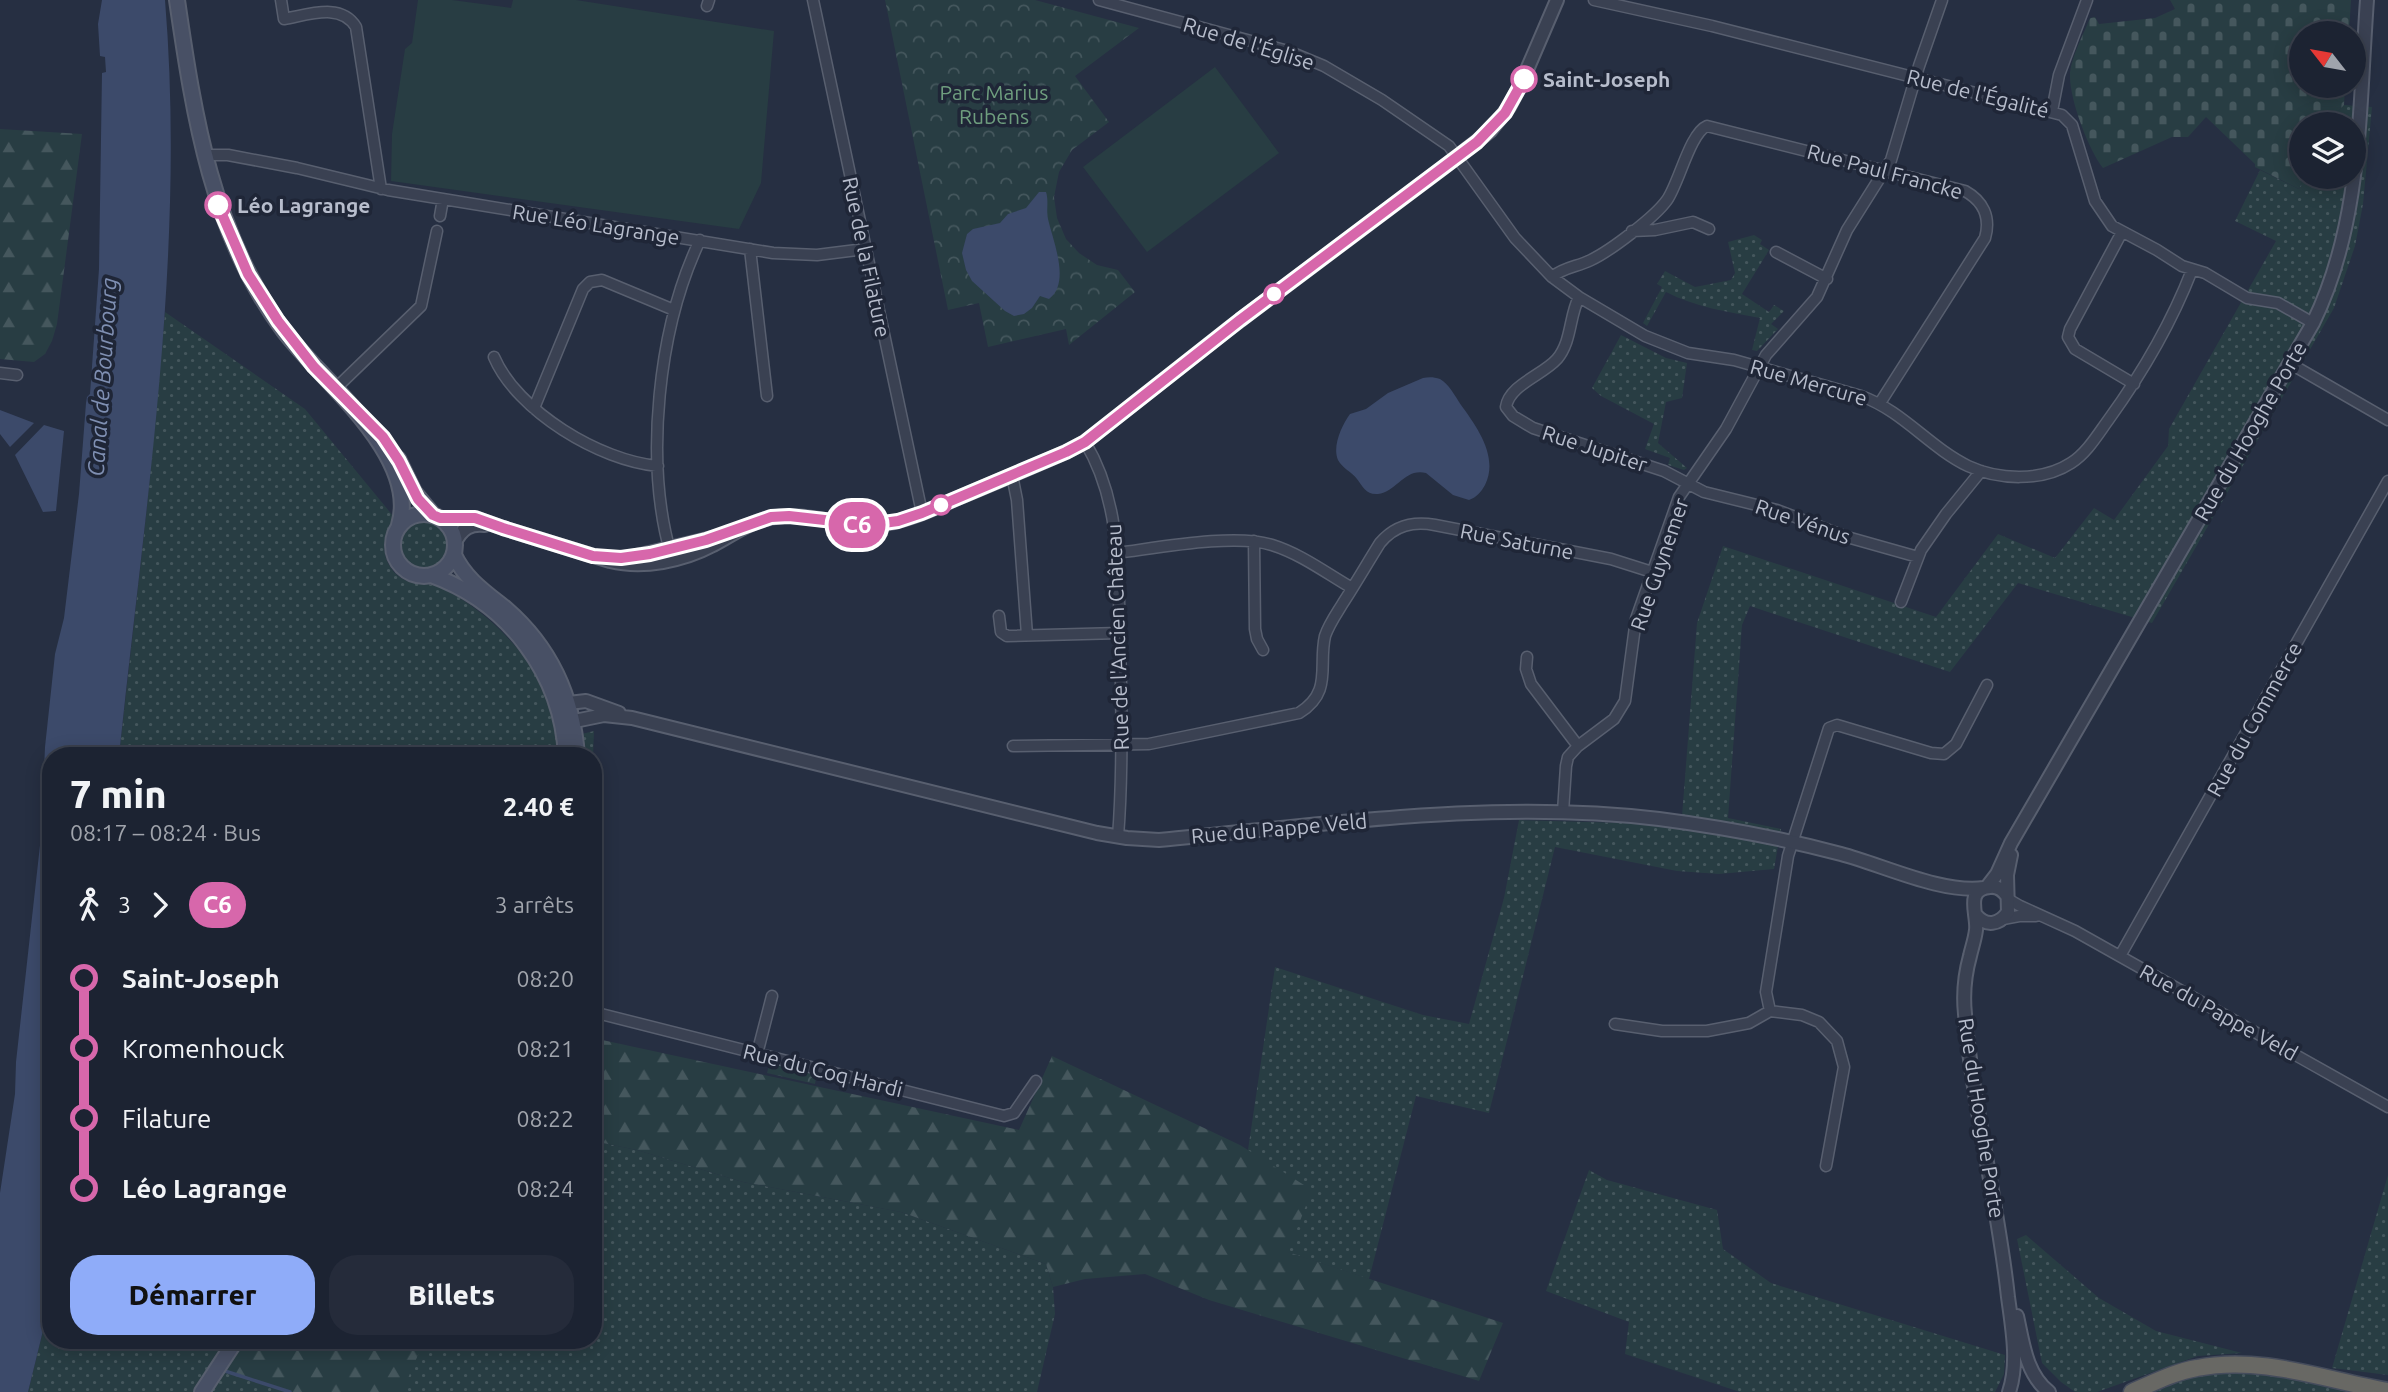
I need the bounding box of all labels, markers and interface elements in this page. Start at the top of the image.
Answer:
street label: Rue de l'Église [1181,12,1317,74]
north arrow [2289,21,2366,98]
map controls [2289,21,2366,189]
street label: Rue de l'Égalité [1904,64,2052,122]
marker: Saint-Joseph [1511,66,1537,92]
place label: Saint-Joseph [1543,67,1670,91]
park label: Parc Marius Rubens [940,80,1048,128]
button: layers [2289,112,2366,189]
street label: Rue Paul Francke [1805,139,1965,203]
street label: Rue de la Filature [838,175,896,339]
marker: Léo Lagrange [205,192,231,218]
place label: Léo Lagrange [237,193,370,217]
street label: Rue Léo Lagrange [511,199,681,249]
water label: Canal de Bourbourg [83,277,121,477]
unlabelled marker [1264,284,1284,304]
street label: Rue du Hooghe Porte [2189,337,2311,525]
street label: Rue Mercure [1748,354,1870,410]
street label: Rue Jupiter [1539,420,1651,476]
street label: Rue Guynemer [1625,494,1693,633]
street label: Rue Vénus [1752,494,1854,548]
unlabelled marker [931,495,951,515]
line badge: C6 [826,502,888,548]
text: C6 [843,511,871,538]
street label: Rue Saturne [1458,518,1576,564]
street label: Rue de l'Ancien Château [1101,523,1133,751]
street label: Rue du Commerce [2202,638,2306,800]
text: 7 min [70,773,167,815]
text: 2.40 € [503,792,574,821]
street label: Rue du Pappe Veld [1190,808,1368,848]
text: 08:17 – 08:24 · Bus [70,820,261,845]
icon: walk [70,886,108,924]
icon: forward [141,886,179,924]
text: C6 [203,891,232,918]
text: 3 [118,892,131,917]
text: 3 arrêts [495,892,574,917]
street label: Rue du Pappe Veld [2136,959,2302,1065]
text: Saint-Joseph [122,964,280,993]
text: 08:20 [516,966,574,991]
street label: Rue du Hooghe Porte [1954,1016,2010,1220]
text: Kromenhouck [122,1034,285,1063]
text: 08:21 [516,1036,574,1061]
street label: Rue du Coq Hardi [741,1039,905,1101]
text: Filature [122,1104,211,1133]
text: 08:22 [516,1106,574,1131]
text: Léo Lagrange [122,1174,287,1203]
text: 08:24 [516,1176,574,1201]
button: Démarrer [70,1255,315,1335]
button: Billets [329,1255,574,1335]

